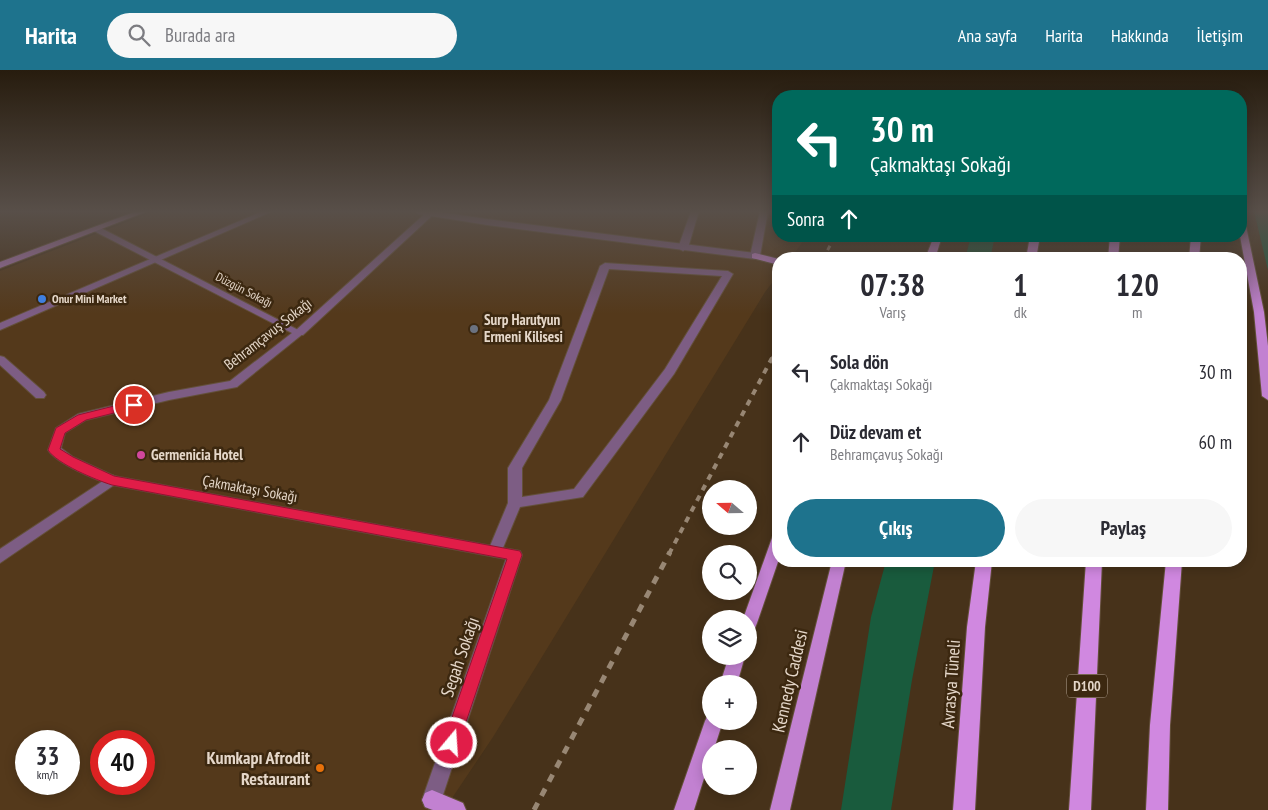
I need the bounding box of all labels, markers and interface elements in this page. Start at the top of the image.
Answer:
search box [107,13,457,58]
text: Harita [25,20,77,51]
icon: search [125,21,153,49]
text: Burada ara [165,23,235,47]
text: Ana sayfa [958,24,1017,47]
text: Harita [1045,24,1083,47]
text: Hakkında [1111,24,1169,47]
text: İletişim [1197,24,1243,47]
text: 30 m [870,106,934,152]
icon: left [787,110,852,175]
text: Çakmaktaşı Sokağı [870,150,1011,178]
icon: ahead [835,205,863,233]
text: Sonra [787,207,825,231]
text: 07:38 [860,265,925,304]
text: 1 [1013,265,1028,304]
text: 120 [1116,265,1159,304]
street label: Düzgün Sokağı [213,269,275,310]
place label: Onur Mini Market [52,291,127,306]
marker: Onur Mini Market [36,293,48,305]
street label: Behramçavuş Sokağı [220,293,315,374]
text: Varış [879,302,906,322]
text: dk [1014,302,1027,322]
text: m [1132,302,1142,322]
place label: Surp Harutyun Ermeni Kilisesi [484,310,563,346]
marker: Surp Harutyun Ermeni Kilisesi [468,323,480,335]
text: Sola dön [830,350,889,374]
icon: left [787,358,815,386]
text: 30 m [1199,360,1232,384]
text: Çakmaktaşı Sokağı [830,374,933,394]
pin [113,384,155,426]
icon: arrive [120,391,148,419]
text: Düz devam et [830,420,921,444]
icon: ahead [787,428,815,456]
text: 60 m [1199,430,1232,454]
text: Behramçavuş Sokağı [830,444,943,464]
place label: Germenicia Hotel [151,445,243,464]
marker: Germenicia Hotel [135,449,147,461]
street label: Çakmaktaşı Sokağı [201,471,299,506]
north arrow [702,480,758,535]
map controls [702,480,757,795]
button: Çıkış [787,499,1005,557]
button: Paylaş [1015,499,1232,557]
button: search [702,545,757,600]
button: layers [702,610,757,665]
street label: Segah Sokağı [435,614,484,700]
street label: Kennedy Caddesi [767,627,813,735]
street label: Avrasya Tüneli [936,639,965,729]
road number: D100 [1067,674,1107,698]
button: + [702,675,757,730]
position arrow [425,716,477,768]
speed limit sign: 40 [90,730,155,795]
text: 33 [36,740,59,772]
button: − [702,740,757,795]
place label: Kumkapı Afrodit Restaurant [207,746,311,790]
marker: Kumkapı Afrodit Restaurant [314,762,326,774]
text: km/h [37,767,58,782]

